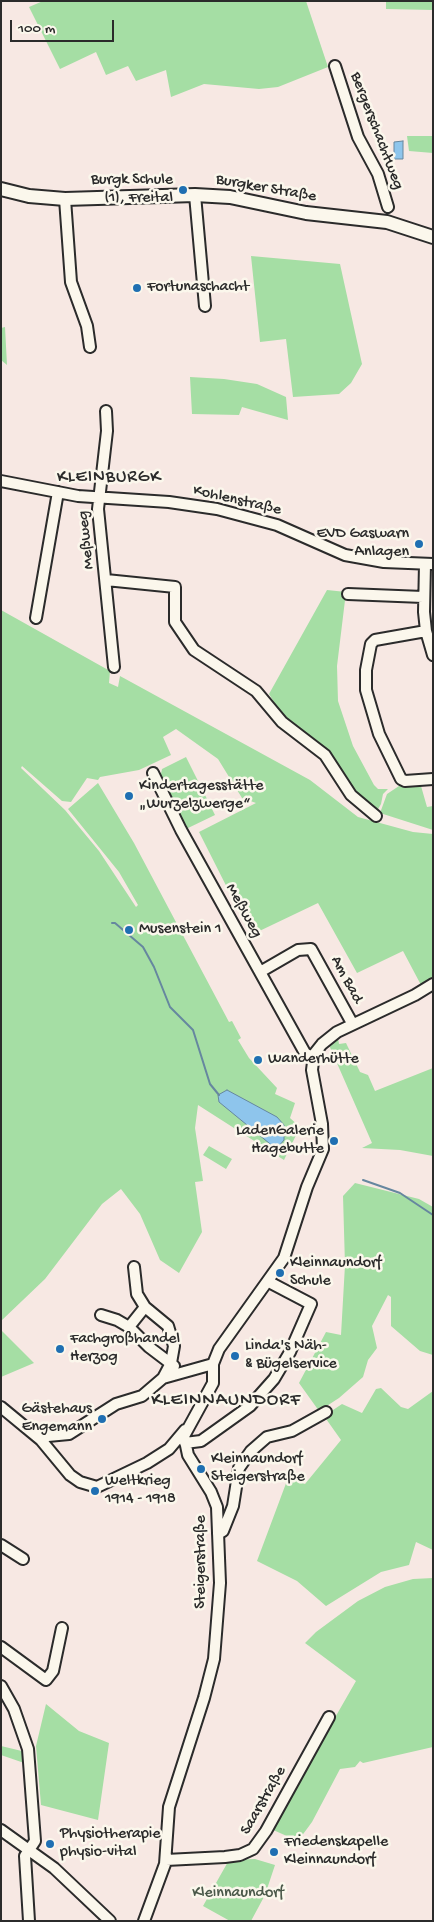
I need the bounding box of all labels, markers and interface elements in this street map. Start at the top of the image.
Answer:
scale bar [12,10,116,42]
text: 100 m [18,20,55,38]
street label: Bergerschachtweg [345,70,407,192]
place label: Burgk Schule (1), Freital [91,171,173,209]
street label: Burgker Straße [214,171,318,207]
marker: Burgk Schule (1), Freital [177,184,189,196]
place label: Fortunaschacht [147,278,249,298]
marker: Fortunaschacht [131,282,143,294]
district label: KLEINBURGK [56,467,162,489]
street label: Kohlenstraße [191,482,283,520]
street label: Meßweg [74,510,100,570]
place label: EVD Gaswarn Anlagen [316,525,409,563]
marker: EVD Gaswarn Anlagen [413,538,425,550]
place label: Kindertagesstätte „Wurzelzwerge“ [139,777,263,815]
marker: Kindertagesstätte „Wurzelzwerge“ [123,790,135,802]
street label: Meßweg [220,881,266,941]
place label: Musenstein 1 [139,920,221,940]
marker: Musenstein 1 [123,924,135,936]
street label: Am Bad [326,953,366,1007]
place label: Wanderhütte [268,1050,359,1070]
marker: Wanderhütte [252,1054,264,1066]
place label: LadenGalerie Hagebutte [236,1122,324,1160]
marker: LadenGalerie Hagebutte [328,1135,340,1147]
place label: Kleinnaundorf Schule [290,1254,382,1292]
marker: Kleinnaundorf Schule [274,1267,286,1279]
place label: Fachgroßhandel Herzog [70,1330,180,1368]
place label: Linda's Näh- & Bügelservice [245,1337,337,1375]
marker: Fachgroßhandel Herzog [54,1343,66,1355]
marker: Linda's Näh- & Bügelservice [229,1350,241,1362]
district label: KLEINNAUNDORF [150,1390,302,1412]
place label: Gästehaus Engemann [21,1400,92,1438]
marker: Gästehaus Engemann [96,1413,108,1425]
place label: Kleinnaundorf Steigerstraße [211,1450,305,1488]
marker: Kleinnaundorf Steigerstraße [195,1463,207,1475]
place label: Weltkrieg 1914 - 1918 [105,1472,176,1510]
marker: Weltkrieg 1914 - 1918 [89,1485,101,1497]
street label: Steigerstraße [192,1515,212,1609]
street label: Saarstraße [237,1763,291,1839]
place label: Physiotherapie physio-vital [60,1825,160,1863]
place label: Friedenskapelle Kleinnaundorf [284,1833,388,1871]
marker: Physiotherapie physio-vital [44,1838,56,1850]
marker: Friedenskapelle Kleinnaundorf [268,1846,280,1858]
park label: Kleinnaundorf [192,1884,284,1904]

